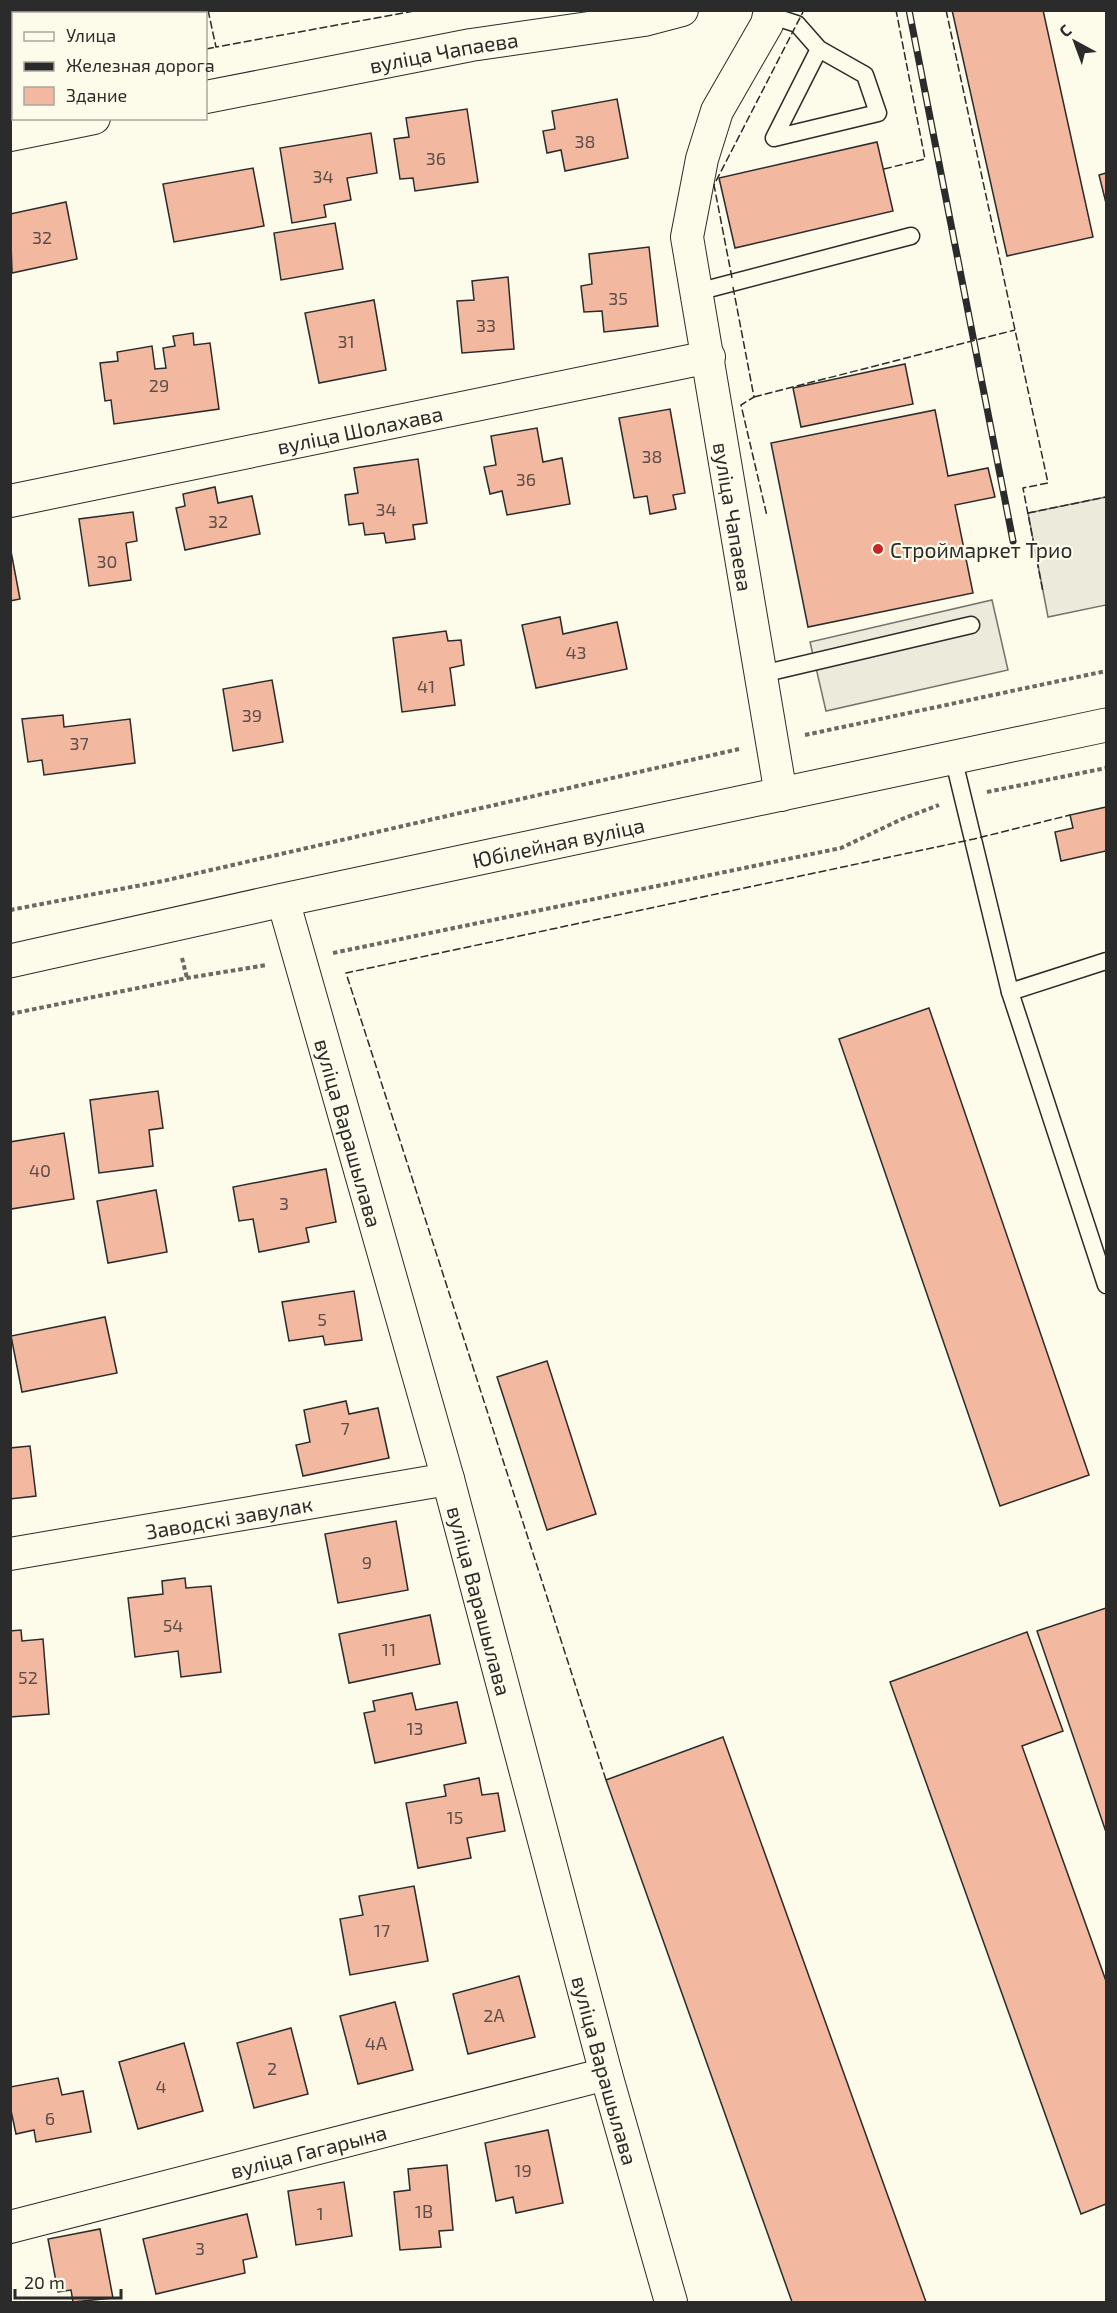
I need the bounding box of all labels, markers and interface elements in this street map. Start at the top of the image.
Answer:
legend [12,12,207,120]
north arrow [1045,12,1105,72]
text: С [1055,20,1075,41]
text: Улица [66,24,116,46]
street label: вуліца Чапаева [367,26,520,77]
text: Железная дорога [66,54,215,76]
text: Здание [66,84,127,106]
house number: 38 [575,130,595,152]
house number: 36 [426,147,446,169]
house number: 34 [312,165,334,187]
house number: 32 [32,226,52,248]
house number: 35 [608,287,628,309]
house number: 33 [476,314,496,336]
house number: 31 [337,330,355,352]
house number: 29 [149,374,169,396]
street label: вуліца Шолахава [275,400,445,458]
street label: вуліца Чапаева [709,440,759,593]
house number: 38 [642,445,662,467]
house number: 36 [516,468,536,490]
house number: 34 [375,498,397,520]
house number: 32 [208,510,228,532]
place label: Строймаркет Трио [890,537,1072,562]
marker: Строймаркет Трио [871,542,885,556]
house number: 30 [97,550,117,572]
house number: 43 [565,641,587,663]
house number: 41 [417,675,435,697]
house number: 39 [242,704,262,726]
house number: 37 [69,732,89,754]
street label: Юбілейная вуліца [470,811,646,872]
street label: вуліца Варашылава [311,1036,388,1230]
house number: 40 [29,1159,51,1181]
house number: 3 [279,1192,289,1214]
house number: 5 [317,1308,327,1330]
house number: 7 [340,1417,350,1439]
street label: Заводскі завулак [143,1490,314,1543]
street label: вуліца Варашылава [443,1503,517,1698]
house number: 9 [362,1551,372,1573]
house number: 54 [163,1614,183,1636]
house number: 11 [382,1638,396,1660]
house number: 52 [18,1666,38,1688]
house number: 13 [406,1717,424,1739]
house number: 15 [447,1806,463,1828]
house number: 17 [374,1919,390,1941]
street label: вуліца Варашылава [568,1973,644,2168]
house number: 2А [483,2004,505,2026]
house number: 4А [365,2032,388,2054]
house number: 2 [267,2057,277,2079]
house number: 4 [155,2075,167,2097]
house number: 6 [45,2107,55,2129]
street label: вуліца Гагарына [228,2118,389,2182]
house number: 19 [514,2159,532,2181]
house number: 1В [415,2200,433,2222]
house number: 1 [316,2202,324,2224]
house number: 3 [195,2237,205,2259]
scale bar [15,2262,122,2300]
text: 20 m [24,2271,65,2293]

